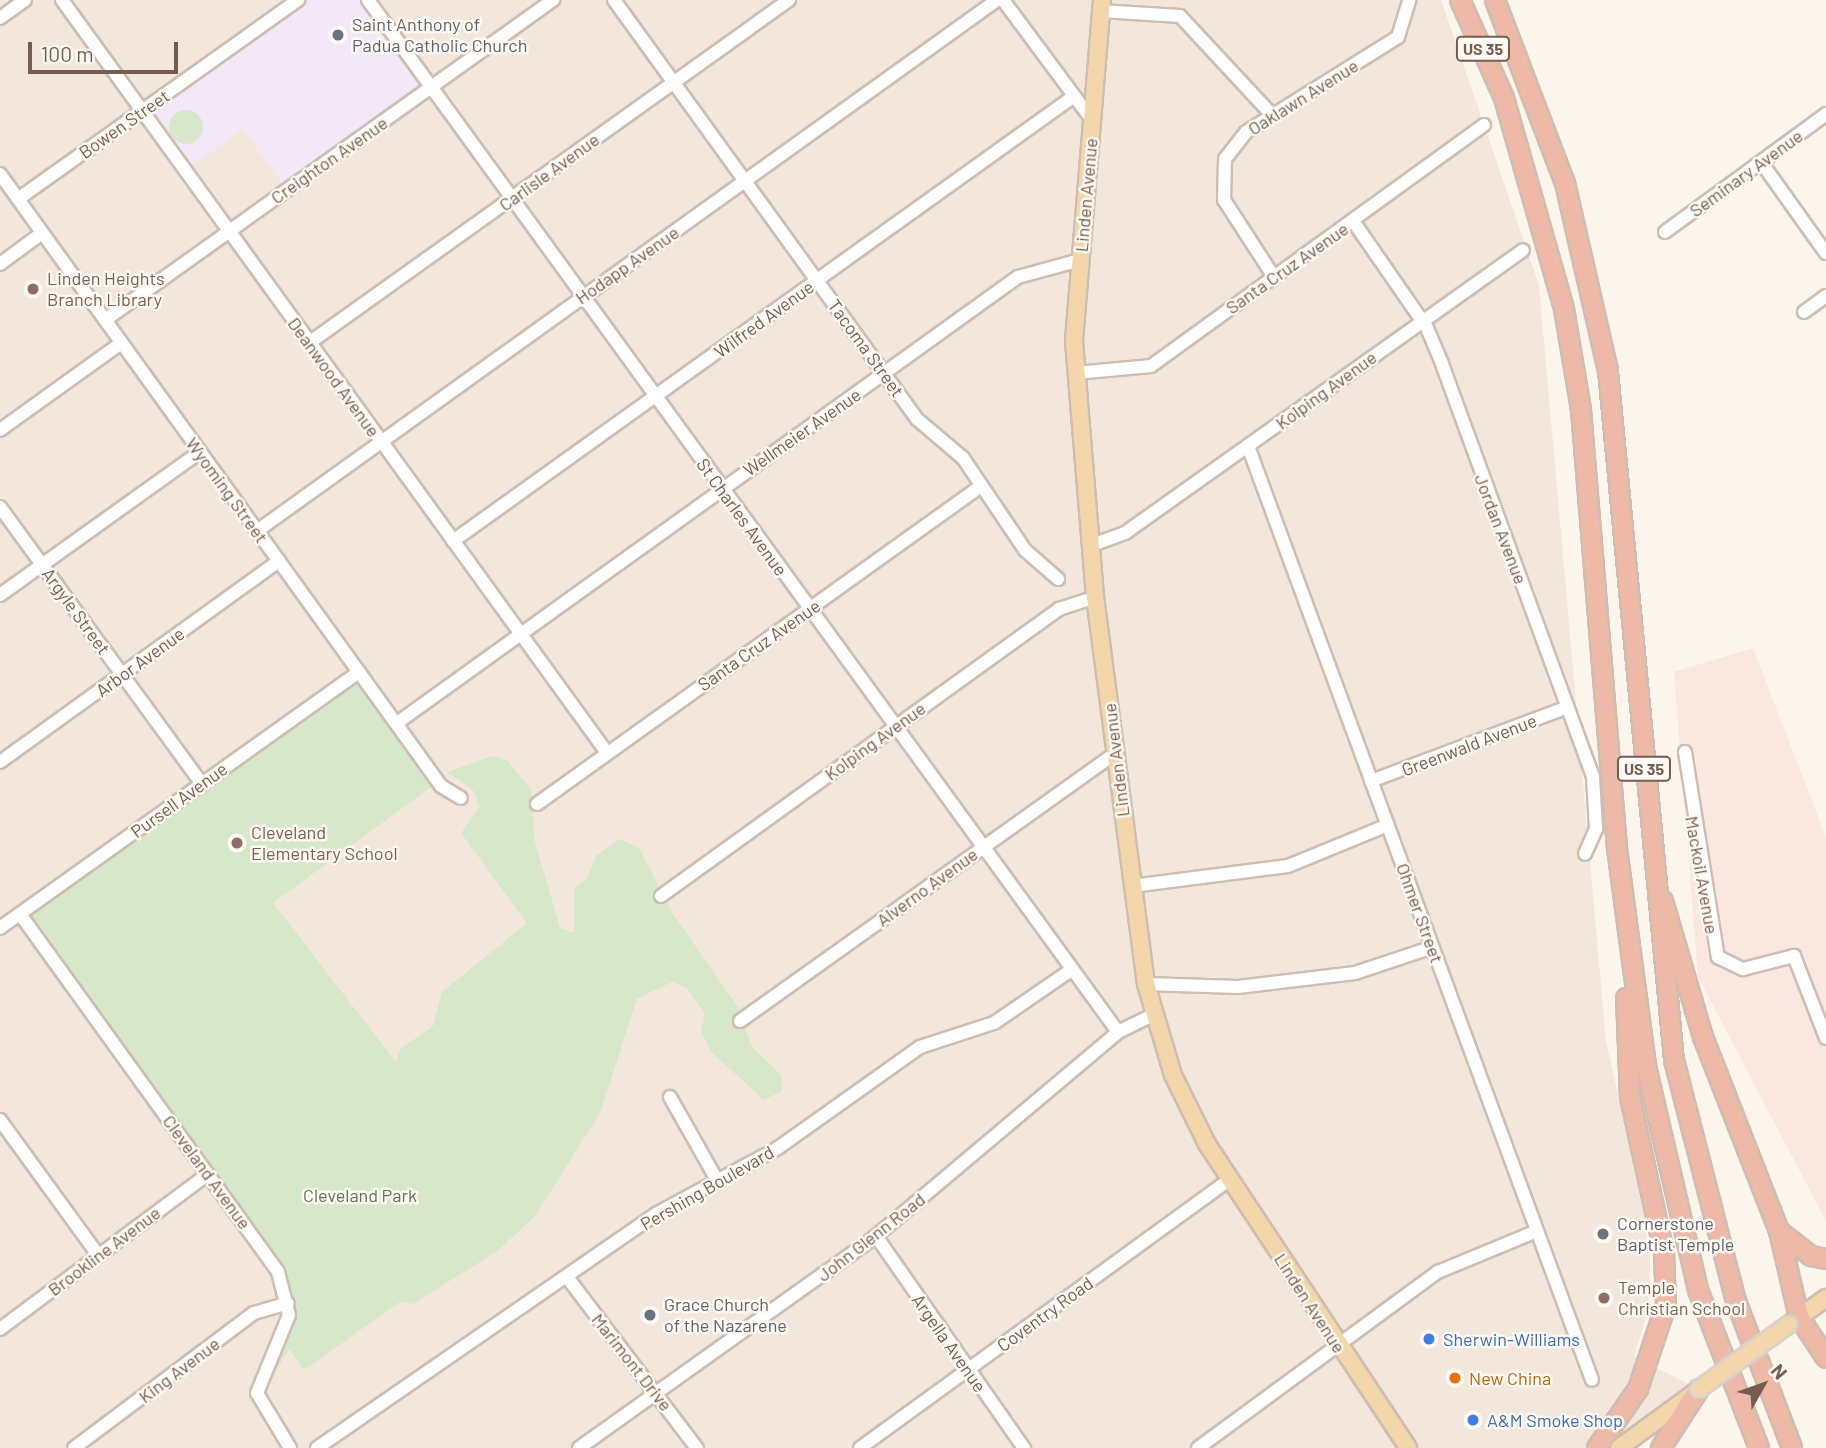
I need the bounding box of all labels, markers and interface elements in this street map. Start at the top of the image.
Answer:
place label: Saint Anthony of Padua Catholic Church [352,14,527,56]
marker: Saint Anthony of Padua Catholic Church [330,27,346,43]
scale bar [32,28,182,72]
road number: US 35 [1455,36,1511,61]
text: 100 m [41,41,94,66]
street label: Oaklawn Avenue [1244,54,1362,140]
street label: Bowen Street [75,85,173,163]
street label: Creighton Avenue [266,112,392,208]
street label: Seminary Avenue [1685,125,1807,221]
street label: Carlisle Avenue [495,128,603,216]
street label: Linden Avenue [1070,137,1102,253]
street label: Santa Cruz Avenue [1222,218,1352,318]
street label: Hodapp Avenue [571,221,683,309]
place label: Linden Heights Branch Library [47,268,165,310]
street label: Wilfred Avenue [710,276,818,362]
marker: Linden Heights Branch Library [25,281,41,297]
street label: Tacoma Street [823,295,909,401]
street label: Deanwood Avenue [283,313,385,441]
street label: Kolping Avenue [1271,346,1381,434]
street label: Wellmeier Avenue [739,383,865,481]
street label: Wyoming Street [182,433,272,547]
street label: St Charles Avenue [692,454,792,580]
street label: Jordan Avenue [1470,471,1532,587]
street label: Argyle Street [37,564,115,658]
street label: Santa Cruz Avenue [694,595,824,695]
street label: Arbor Avenue [91,623,189,701]
street label: Kolping Avenue [820,697,930,785]
street label: Linden Avenue [1098,702,1134,818]
street label: Greenwald Avenue [1398,709,1540,781]
road number: US 35 [1616,756,1672,782]
street label: Pursell Avenue [126,758,232,842]
street label: Mackoil Avenue [1681,814,1723,936]
place label: Cleveland Elementary School [251,822,398,864]
marker: Cleveland Elementary School [229,835,245,851]
street label: Alverno Avenue [872,843,982,931]
street label: Ohmer Street [1392,860,1448,966]
street label: Cleveland Avenue [158,1111,256,1233]
street label: Pershing Boulevard [636,1141,778,1235]
park label: Cleveland Park [303,1184,417,1206]
street label: John Glenn Road [813,1188,929,1286]
street label: Brookline Avenue [44,1202,164,1300]
place label: Cornerstone Baptist Temple [1617,1213,1734,1256]
marker: Cornerstone Baptist Temple [1595,1226,1611,1242]
street label: Linden Avenue [1270,1249,1350,1357]
street label: Coventry Road [993,1272,1097,1356]
place label: Temple Christian School [1618,1277,1745,1320]
street label: Argella Avenue [907,1290,991,1396]
marker: Temple Christian School [1596,1290,1612,1306]
place label: Grace Church of the Nazarene [664,1294,787,1336]
marker: Grace Church of the Nazarene [642,1307,658,1323]
street label: Marimont Drive [587,1309,677,1415]
place label: Sherwin-Williams [1443,1328,1580,1350]
marker: Sherwin-Williams [1421,1331,1437,1347]
street label: King Avenue [134,1333,224,1407]
north arrow [1728,1350,1798,1420]
text: N [1767,1359,1792,1383]
place label: New China [1469,1367,1551,1389]
marker: New China [1447,1370,1463,1386]
place label: A&M Smoke Shop [1487,1409,1623,1431]
marker: A&M Smoke Shop [1465,1412,1481,1428]

